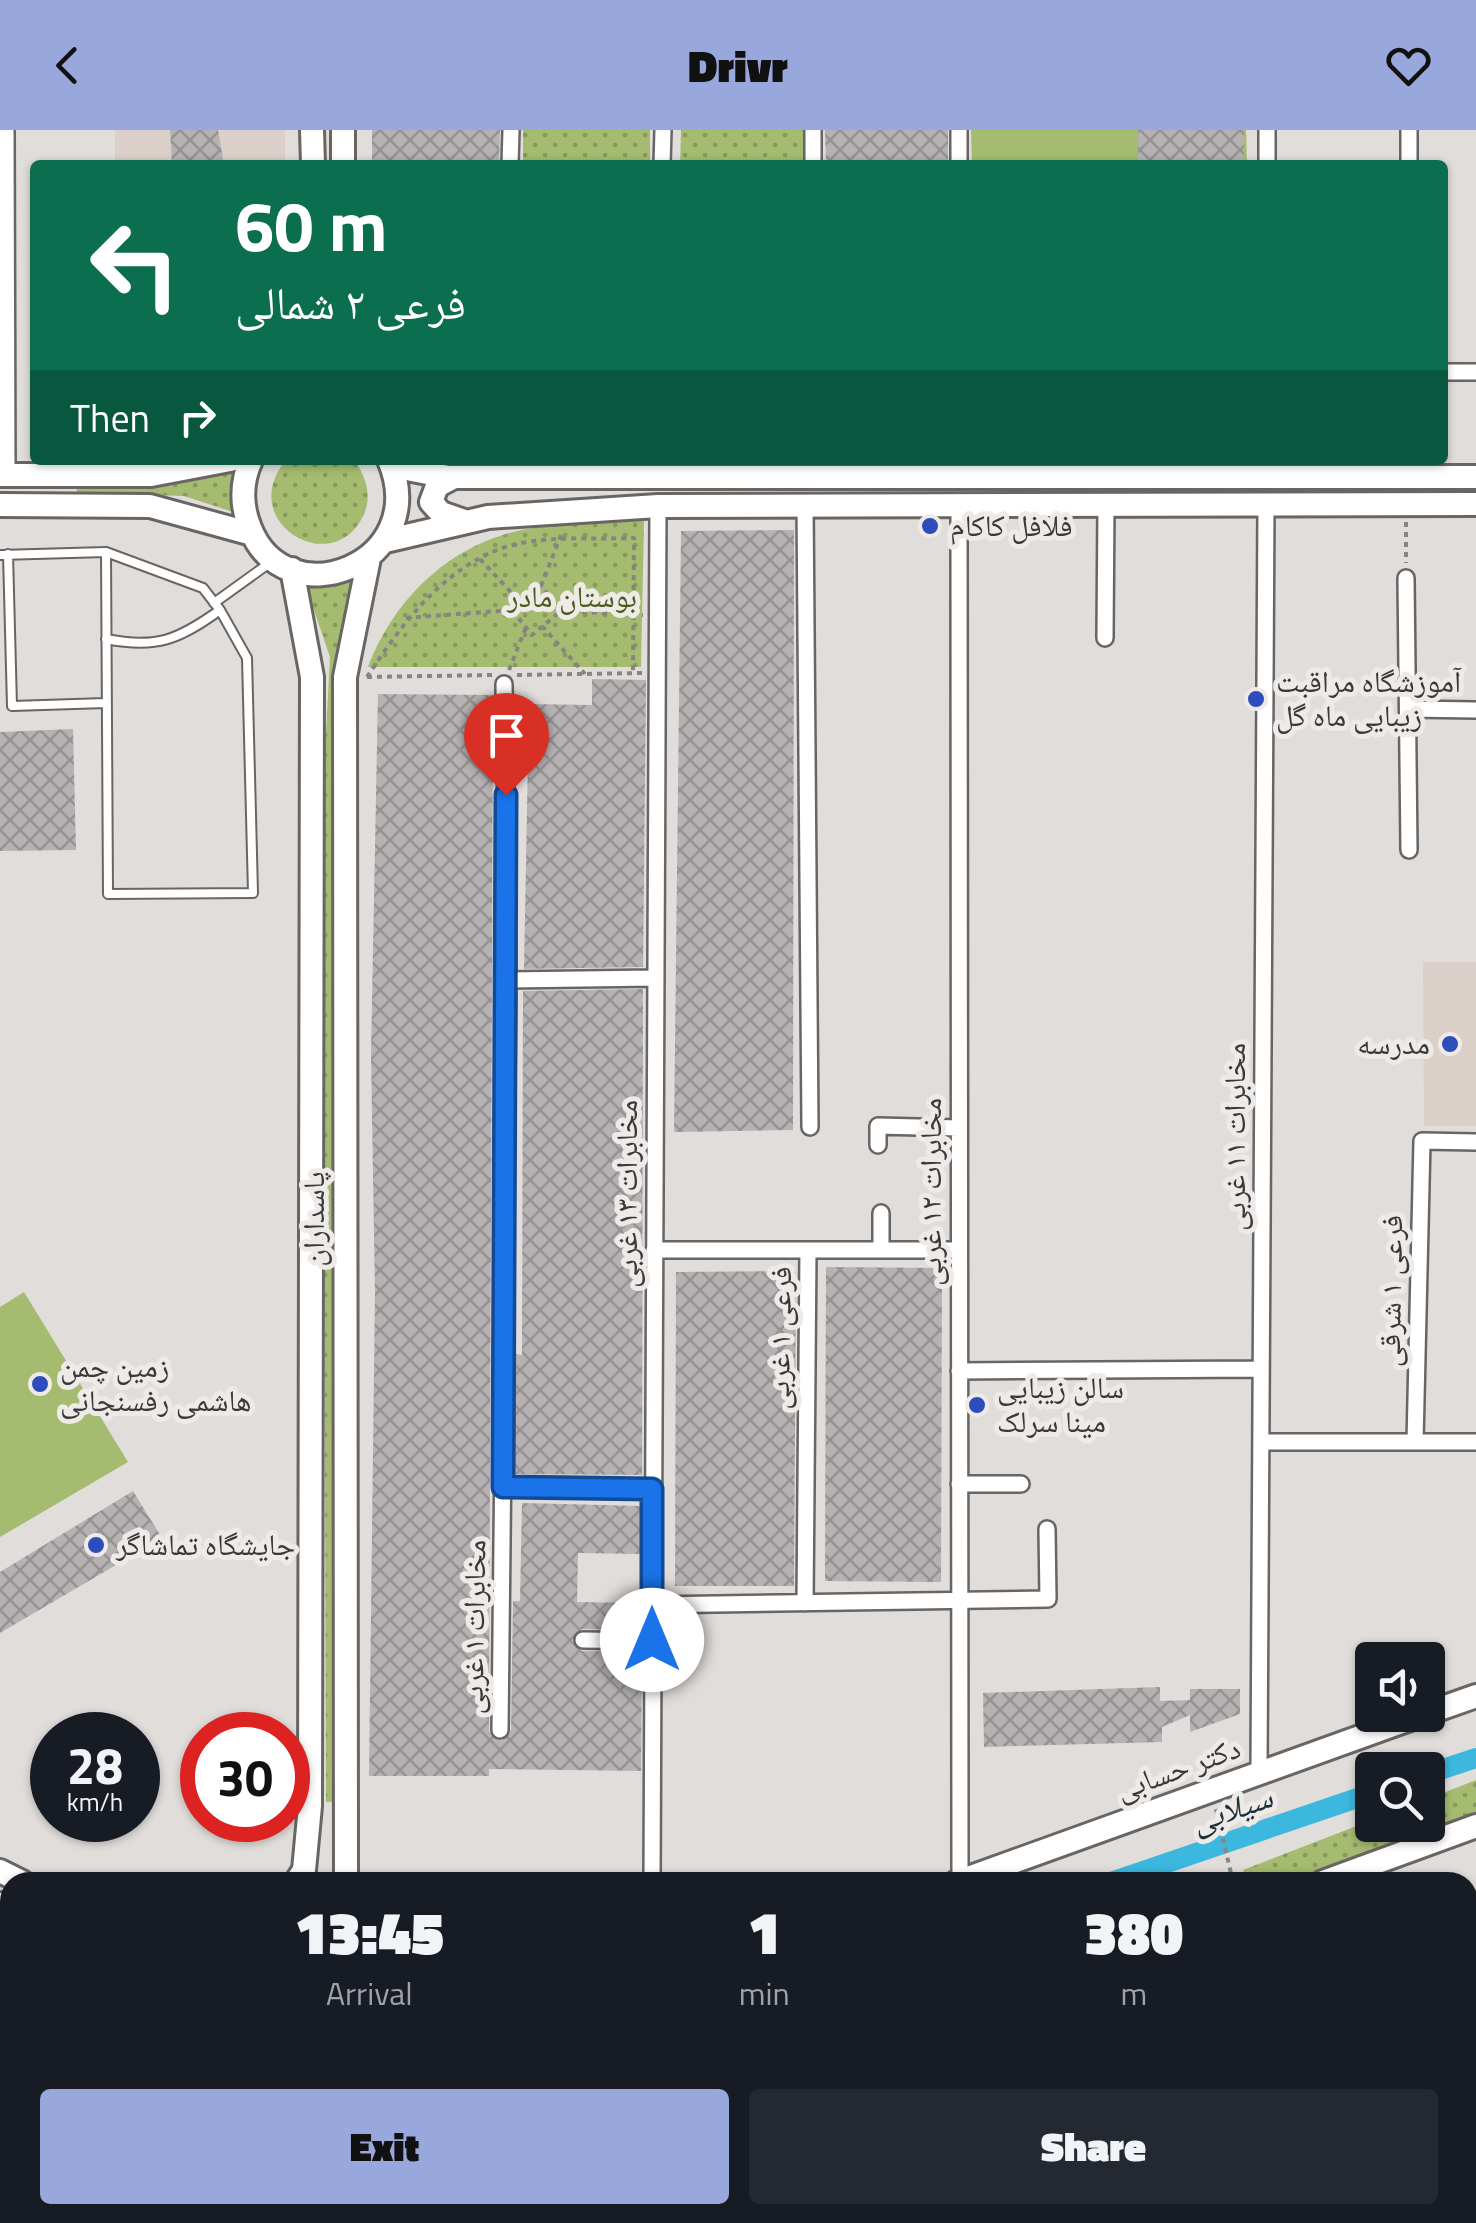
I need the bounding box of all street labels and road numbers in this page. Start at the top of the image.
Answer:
street label: مخابرات ۱۱ غربی [1211,1043,1257,1231]
street label: مخابرات ۱۲ غربی [907,1098,953,1286]
street label: مخابرات ۱۳ غربی [603,1100,649,1288]
street label: پاسداران [290,1171,336,1267]
street label: فرعی ۱ شرقی [1366,1214,1414,1367]
street label: فرعی ۱ غربی [755,1266,803,1410]
street label: مخابرات ۱ غربی [448,1539,498,1715]
street label: دکتر حسابی [1109,1724,1247,1812]

